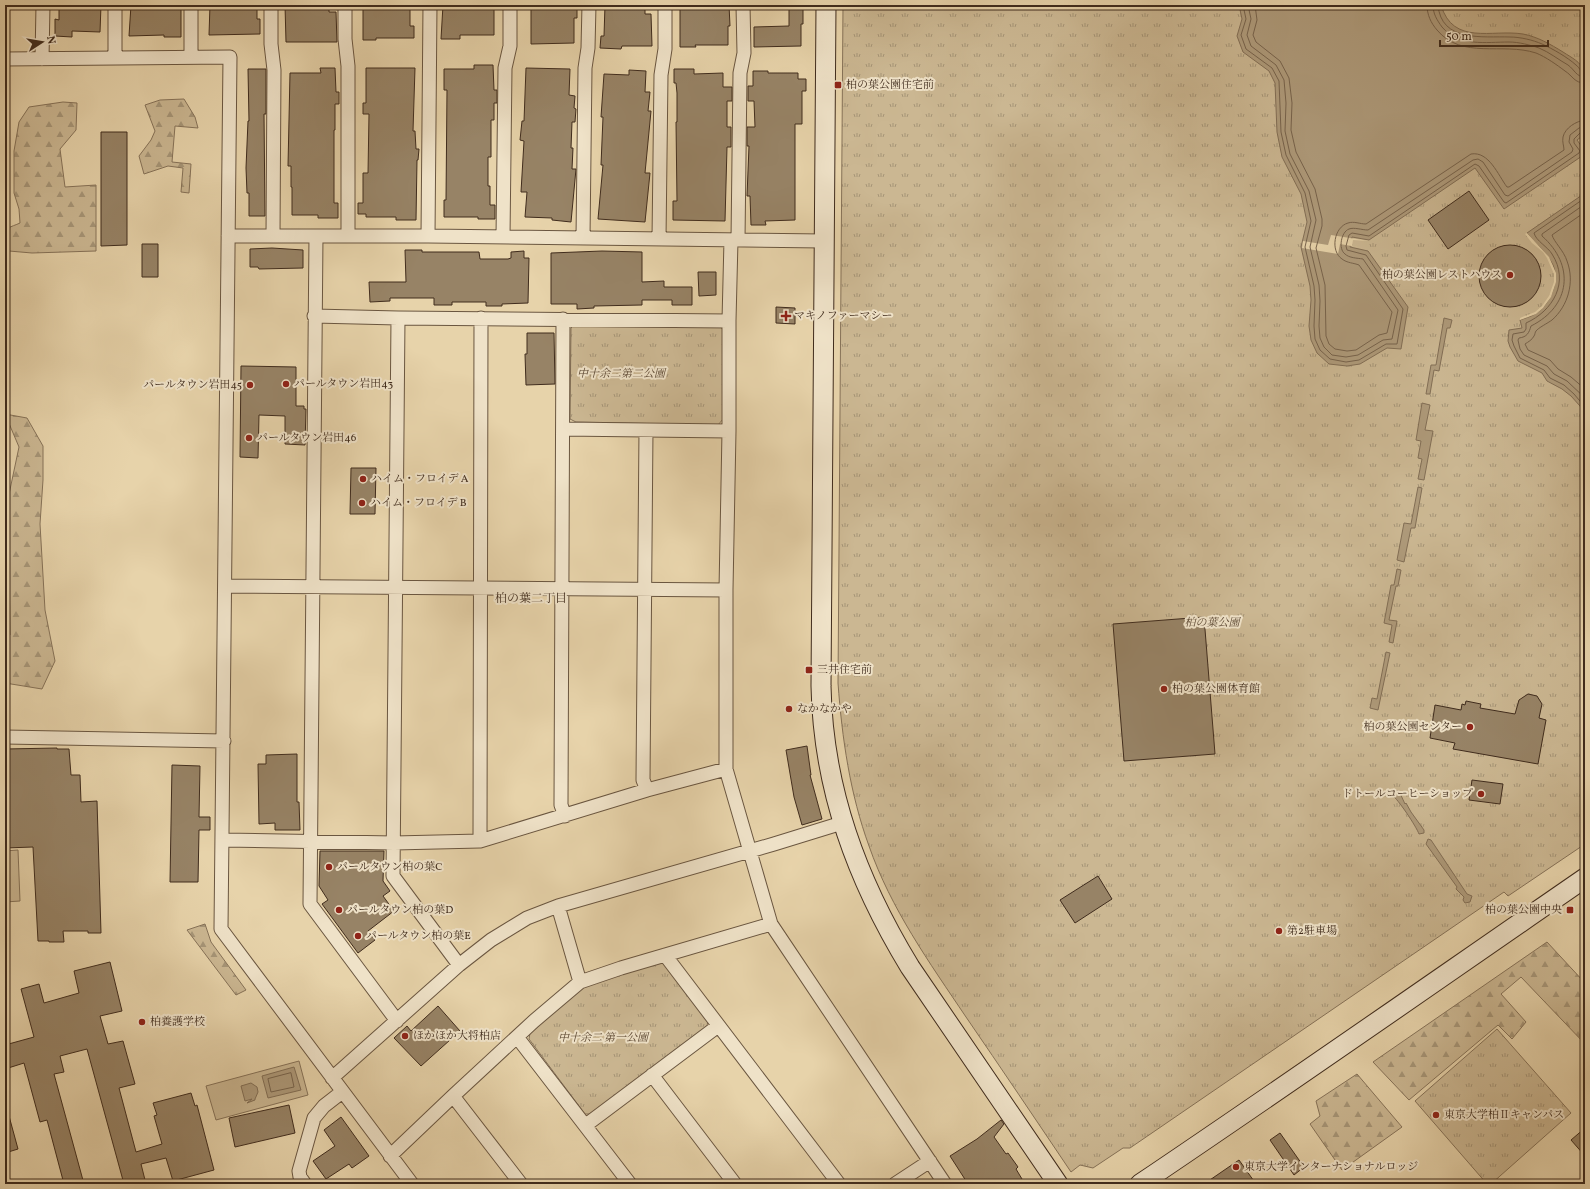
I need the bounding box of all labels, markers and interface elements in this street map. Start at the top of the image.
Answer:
north arrow [22,22,62,62]
scale bar [1440,22,1548,48]
text: 50 m [1446,29,1472,45]
text: N [42,35,58,46]
place label: 柏の葉公園住宅前 [846,78,934,93]
marker: 柏の葉公園住宅前 [833,80,843,90]
place label: 柏の葉公園レストハウス [1382,268,1502,283]
marker: 柏の葉公園レストハウス [1505,270,1515,280]
place label: マキノファーマシー [794,309,893,324]
marker: マキノファーマシー [781,311,791,321]
park label: 中十余二第二公園 [577,367,667,382]
place label: パールタウン岩田43 [294,377,393,392]
place label: パールタウン岩田45 [143,378,242,393]
marker: パールタウン岩田43 [281,379,291,389]
marker: パールタウン岩田45 [245,380,255,390]
place label: パールタウン岩田46 [257,431,357,446]
marker: パールタウン岩田46 [244,433,254,443]
place label: ハイム・フロイデ A [371,472,469,487]
marker: ハイム・フロイデ A [358,474,368,484]
place label: ハイム・フロイデ B [370,496,467,511]
marker: ハイム・フロイデ B [357,498,367,508]
district label: 柏の葉二丁目 [495,591,567,607]
park label: 柏の葉公園 [1185,616,1241,631]
place label: 三井住宅前 [817,663,872,678]
marker: 三井住宅前 [804,665,814,675]
place label: 柏の葉公園体育館 [1172,682,1260,697]
marker: 柏の葉公園体育館 [1159,684,1169,694]
place label: なかなかや [797,702,852,717]
marker: なかなかや [784,704,794,714]
place label: 柏の葉公園センター [1363,720,1462,735]
marker: 柏の葉公園センター [1465,722,1475,732]
place label: ドトールコーヒーショップ [1342,787,1473,802]
marker: ドトールコーヒーショップ [1476,789,1486,799]
place label: パールタウン柏の葉C [337,860,443,875]
marker: パールタウン柏の葉C [324,862,334,872]
place label: パールタウン柏の葉D [347,903,453,918]
place label: 柏の葉公園中央 [1485,903,1562,918]
marker: パールタウン柏の葉D [334,905,344,915]
marker: 柏の葉公園中央 [1565,905,1575,915]
place label: 第2駐車場 [1287,924,1337,939]
marker: 第2駐車場 [1274,926,1284,936]
place label: パールタウン柏の葉E [366,929,471,944]
marker: パールタウン柏の葉E [353,931,363,941]
place label: 柏養護学校 [150,1015,205,1030]
marker: 柏養護学校 [137,1017,147,1027]
place label: ほかほか大将柏店 [413,1029,501,1044]
marker: ほかほか大将柏店 [400,1031,410,1041]
park label: 中十余二 第一公園 [558,1031,650,1046]
place label: 東京大学柏Ⅱキャンパス [1444,1108,1564,1123]
marker: 東京大学柏Ⅱキャンパス [1431,1110,1441,1120]
place label: 東京大学インターナショナルロッジ [1244,1160,1418,1175]
marker: 東京大学インターナショナルロッジ [1231,1162,1241,1172]

